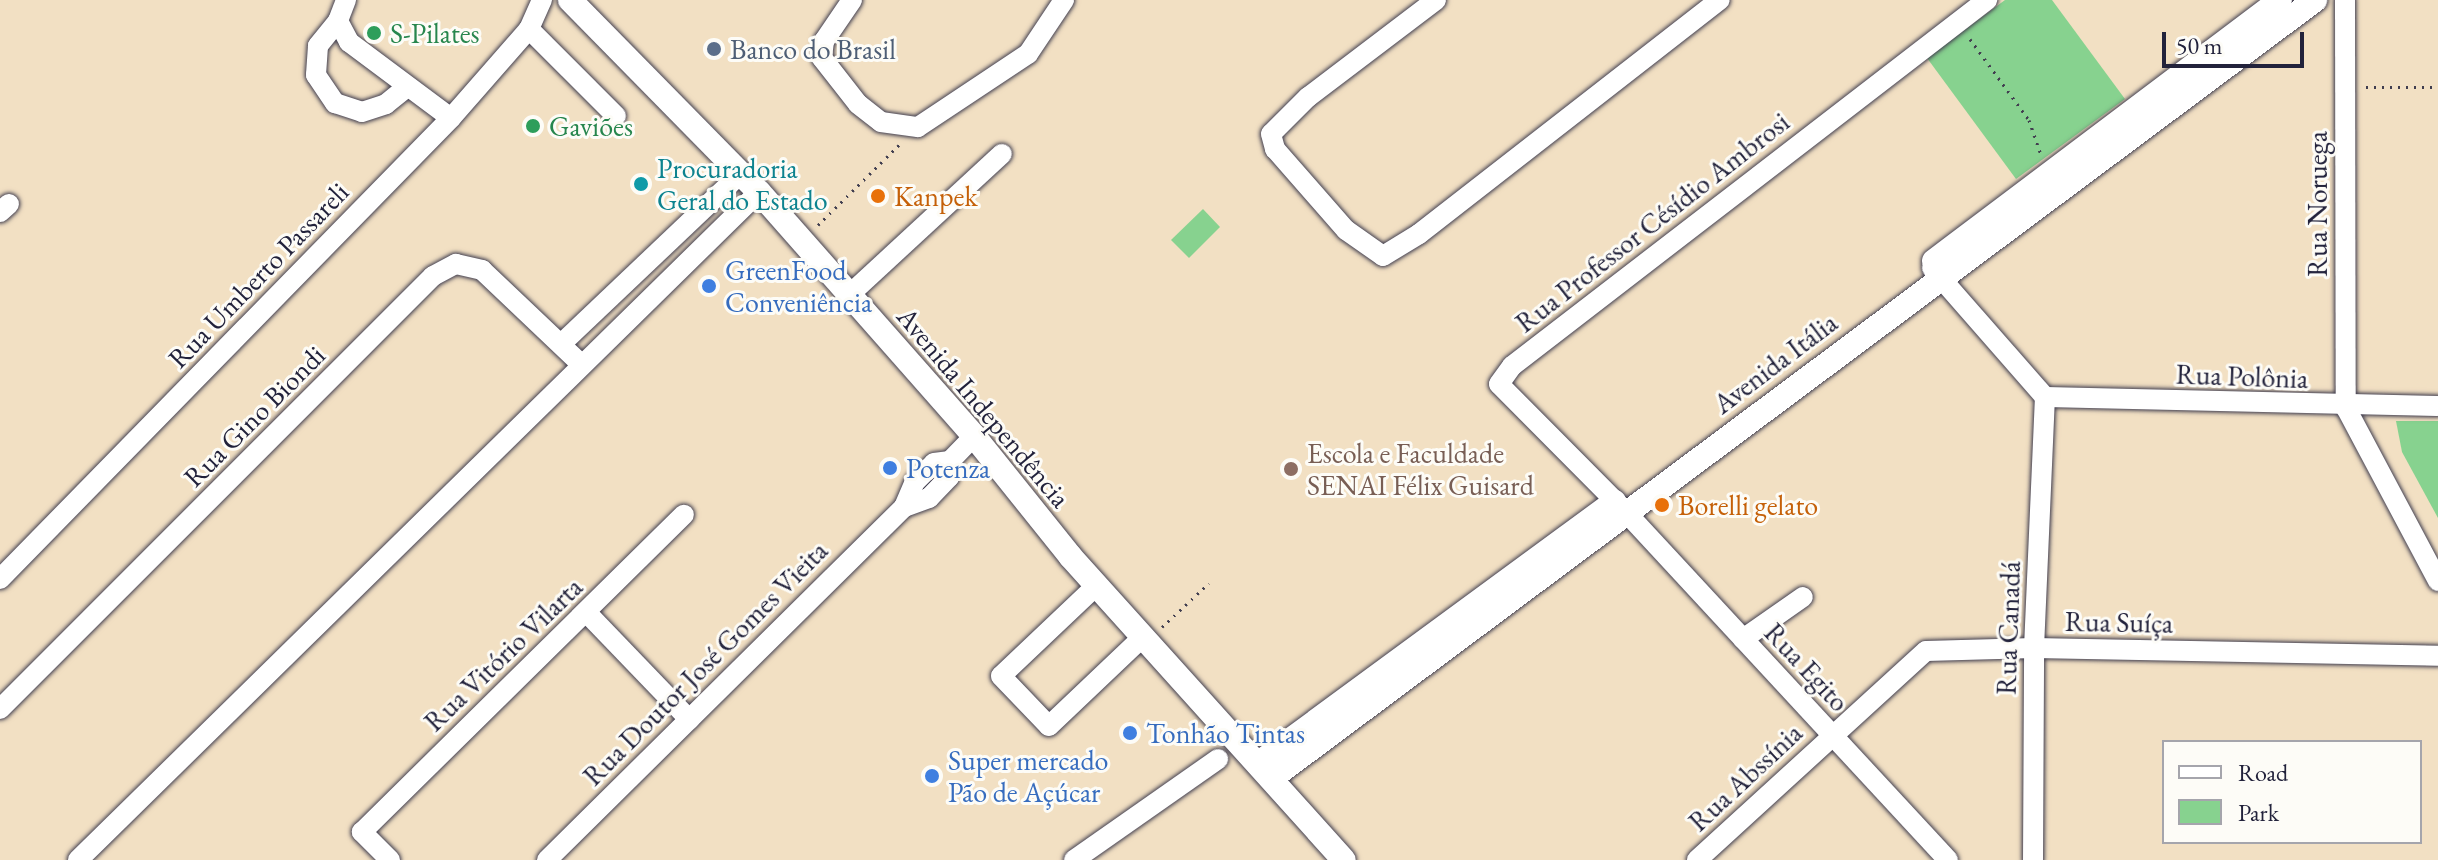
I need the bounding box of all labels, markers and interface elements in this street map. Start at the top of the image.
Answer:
place label: S-Pilates [390,16,480,50]
scale bar [2166,16,2308,66]
marker: S-Pilates [365,24,383,42]
text: 50 m [2176,30,2223,61]
place label: Banco do Brasil [730,32,896,66]
marker: Banco do Brasil [705,40,723,58]
street label: Rua Professor Césídio Ambrosi [1508,105,1796,339]
place label: Gaviões [549,109,633,143]
marker: Gaviões [524,117,542,135]
street label: Rua Noruega [2300,131,2334,277]
place label: Procuradoria Geral do Estado [657,151,828,217]
street label: Rua Umberto Passareli [161,175,355,375]
marker: Procuradoria Geral do Estado [632,175,650,193]
place label: Kanpek [894,179,978,213]
marker: Kanpek [869,187,887,205]
place label: GreenFood Conveniência [725,253,872,319]
marker: GreenFood Conveniência [700,277,718,295]
street label: Avenida Independência [890,300,1078,514]
street label: Avenida Itália [1706,305,1844,421]
street label: Rua Gino Biondi [176,338,332,494]
street label: Rua Polônia [2175,357,2309,395]
place label: Escola e Faculdade SENAI Félix Guisard [1307,436,1534,502]
place label: Potenza [906,451,990,485]
marker: Potenza [881,459,899,477]
marker: Escola e Faculdade SENAI Félix Guisard [1282,460,1300,478]
place label: Borelli gelato [1678,488,1818,522]
marker: Borelli gelato [1653,496,1671,514]
street label: Rua Doutor José Gomes Vieita [576,534,834,792]
street label: Rua Canadá [1989,561,2027,695]
street label: Rua Vitório Vilarta [417,570,589,738]
street label: Rua Suíça [2065,604,2173,640]
street label: Rua Egito [1758,616,1856,718]
place label: Tonhão Tintas [1146,716,1305,750]
street label: Rua Abssínia [1681,716,1809,838]
marker: Tonhão Tintas [1121,724,1139,742]
legend [2162,740,2422,844]
place label: Super mercado Pão de Açúcar [948,743,1108,809]
text: Road [2238,757,2288,788]
marker: Super mercado Pão de Açúcar [923,767,941,785]
text: Park [2238,797,2279,828]

